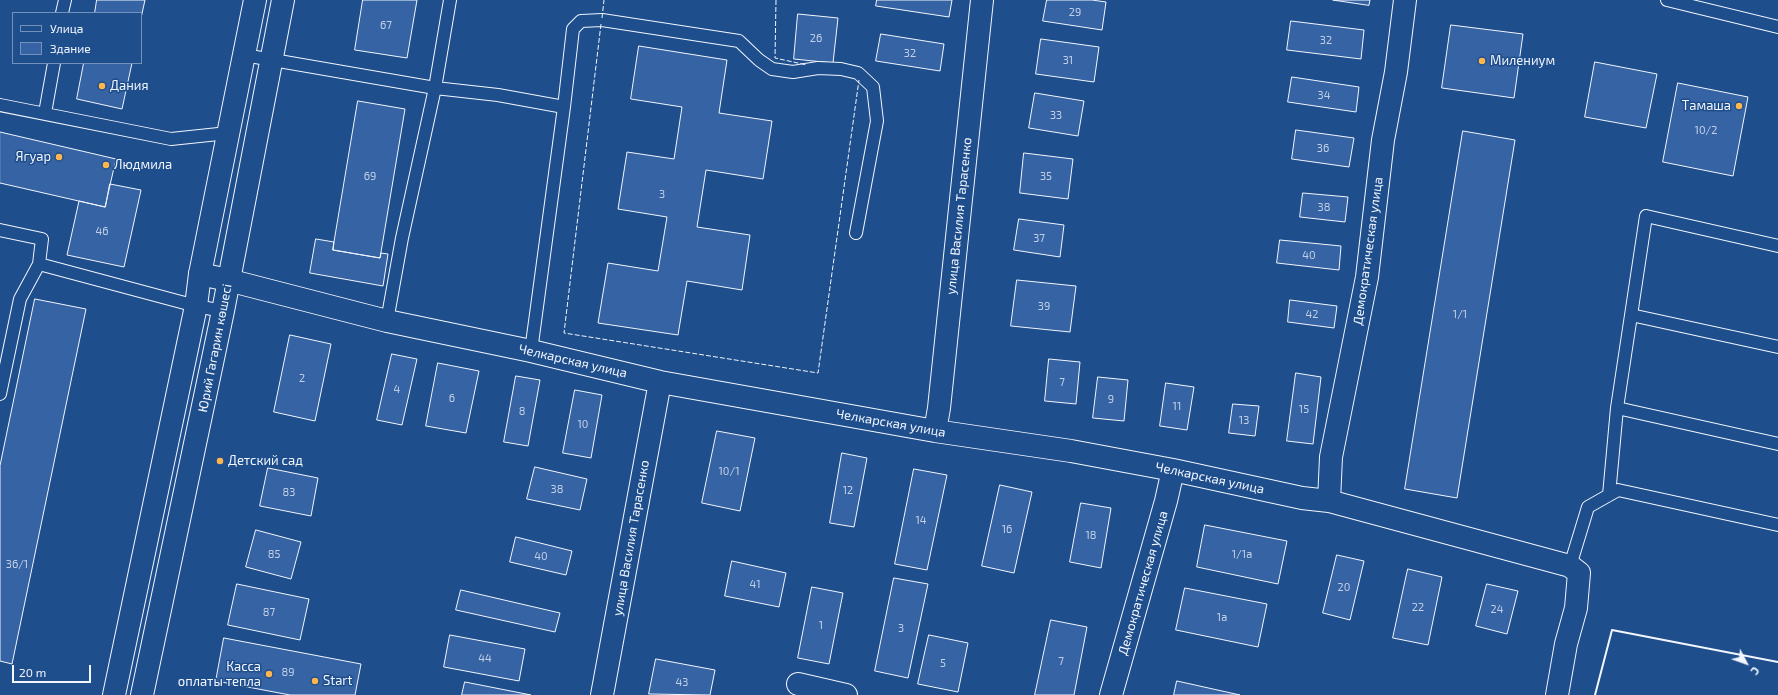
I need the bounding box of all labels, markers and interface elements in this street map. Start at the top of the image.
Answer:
house number: 29 [1069,5,1081,19]
legend [12,12,142,64]
house number: 67 [380,18,392,32]
text: Улица [50,21,83,35]
house number: 26 [810,31,822,45]
house number: 32 [1320,33,1332,47]
text: Здание [50,41,91,55]
house number: 32 [904,46,916,60]
house number: 31 [1063,53,1073,67]
place label: Милениум [1490,53,1555,69]
marker: Милениум [1477,56,1487,66]
place label: Дания [110,78,148,94]
marker: Дания [97,81,107,91]
house number: 34 [1318,88,1330,102]
place label: Тамаша [1682,98,1731,114]
marker: Тамаша [1734,101,1744,111]
house number: 33 [1050,108,1062,122]
house number: 10/2 [1695,123,1717,137]
street label: улица Василия Тарасенко [943,137,975,295]
house number: 36 [1317,141,1329,155]
place label: Ягуар [15,149,51,165]
marker: Ягуар [54,152,64,162]
place label: Людмила [114,157,172,173]
marker: Людмила [101,160,111,170]
house number: 69 [364,169,376,183]
house number: 35 [1040,169,1052,183]
street label: Демократическая улица [1350,176,1386,326]
house number: 3 [659,187,665,201]
house number: 38 [1318,200,1330,214]
house number: 46 [95,224,109,238]
house number: 37 [1033,231,1045,245]
house number: 40 [1302,248,1316,262]
street label: Юрий Гагарин көшесі [195,282,235,414]
house number: 39 [1038,299,1050,313]
house number: 42 [1306,307,1318,321]
house number: 1/1 [1453,307,1467,321]
street label: Челкарская улица [517,341,629,381]
house number: 2 [299,371,305,385]
house number: 7 [1059,375,1065,389]
house number: 4 [394,382,400,396]
house number: 6 [449,391,455,405]
house number: 9 [1108,392,1114,406]
house number: 11 [1173,399,1181,413]
house number: 15 [1299,402,1309,416]
house number: 8 [519,404,525,418]
street label: Челкарская улица [835,406,947,440]
house number: 13 [1239,413,1249,427]
house number: 10 [577,417,589,431]
place label: Детский сад [228,453,303,469]
marker: Детский сад [215,456,225,466]
street label: улица Василия Тарасенко [610,459,652,617]
street label: Челкарская улица [1154,459,1266,497]
house number: 10/1 [718,464,740,478]
house number: 38 [551,482,563,496]
house number: 12 [843,483,853,497]
house number: 83 [283,485,295,499]
street label: Демократическая улица [1115,509,1171,657]
house number: 14 [915,513,927,527]
house number: 16 [1002,522,1012,536]
house number: 18 [1085,528,1097,542]
house number: 85 [268,547,280,561]
house number: 1/1а [1232,547,1252,561]
house number: 40 [534,549,548,563]
house number: 36/1 [6,557,28,571]
house number: 41 [749,577,761,591]
house number: 20 [1338,580,1350,594]
house number: 22 [1412,600,1424,614]
house number: 24 [1491,602,1503,616]
house number: 87 [263,605,275,619]
house number: 1а [1217,610,1227,624]
house number: 1 [819,618,823,632]
house number: 3 [898,621,904,635]
north arrow [1726,643,1766,683]
house number: 44 [478,651,492,665]
house number: 7 [1058,654,1064,668]
house number: 5 [940,656,946,670]
scale bar [14,657,93,683]
place label: Касса оплаты тепла [178,659,261,690]
text: С [1748,664,1762,678]
text: 20 m [19,665,46,679]
house number: 89 [282,665,294,679]
marker: Касса оплаты тепла [264,669,274,679]
place label: Start [323,673,352,689]
house number: 43 [676,675,688,689]
marker: Start [310,676,320,686]

